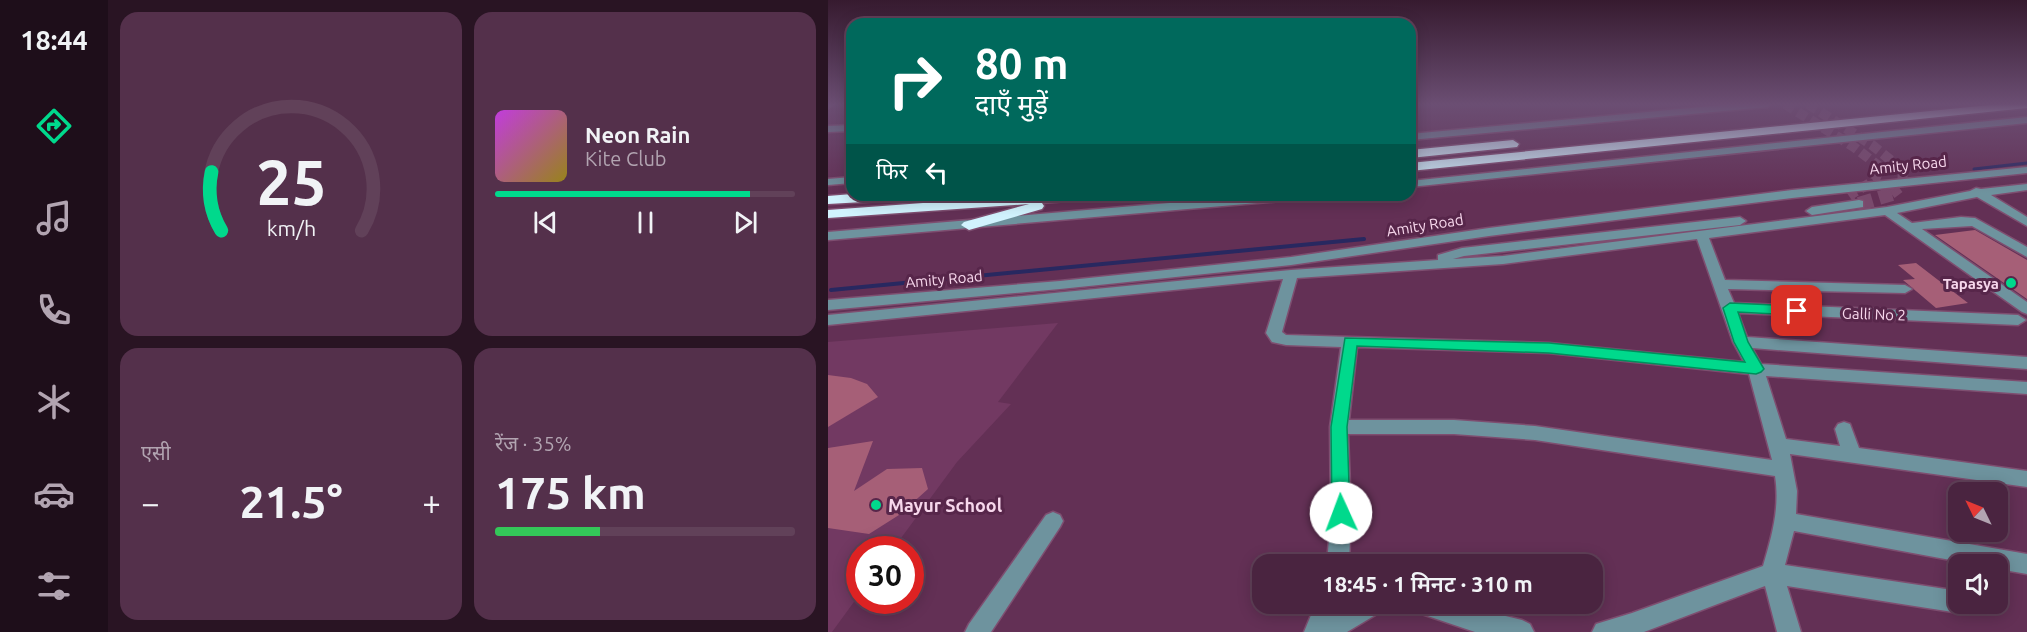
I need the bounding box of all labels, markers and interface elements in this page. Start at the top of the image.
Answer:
text: 18:44 [20,25,88,55]
text: 80 m [975,40,1069,87]
icon: right [876,42,954,120]
text: दाएँ मुड़ें [975,89,1048,119]
icon: directions [33,105,75,147]
text: Neon Rain [585,122,690,147]
text: 25 [256,147,326,217]
text: Kite Club [585,147,667,170]
street label: Amity Road [1869,152,1947,178]
icon: left [920,156,953,189]
text: फिर [876,158,908,183]
icon: music [33,197,75,239]
icon: previous [529,206,562,239]
icon: pause [629,206,662,239]
icon: next [729,206,762,239]
street label: Amity Road [1385,211,1465,239]
text: km/h [266,217,316,241]
street label: Amity Road [905,267,983,291]
place label: Tapasya [1943,275,1999,292]
marker: Tapasya [2004,276,2018,290]
pin [1771,285,1822,336]
icon: phone [33,289,75,331]
icon: arrive [1780,294,1813,327]
street label: Galli No 2 [1842,304,1906,324]
icon: climate [33,381,75,423]
text: रेंज · 35% [495,432,571,455]
text: एसी [141,441,171,464]
text: 175 km [495,467,646,518]
icon: car [33,473,75,515]
text: 21.5° [239,476,343,527]
position arrow [1309,481,1373,545]
north arrow [1948,482,2008,542]
map controls [1948,482,2008,614]
text: − [141,484,160,521]
text: + [422,484,441,521]
place label: Mayur School [888,495,1003,515]
marker: Mayur School [869,498,883,512]
speed limit sign: 30 [846,536,924,614]
button: sound [1948,554,2008,614]
icon: filters [33,565,75,607]
text: 18:45 · 1 मिनट · 310 m [1322,571,1533,596]

